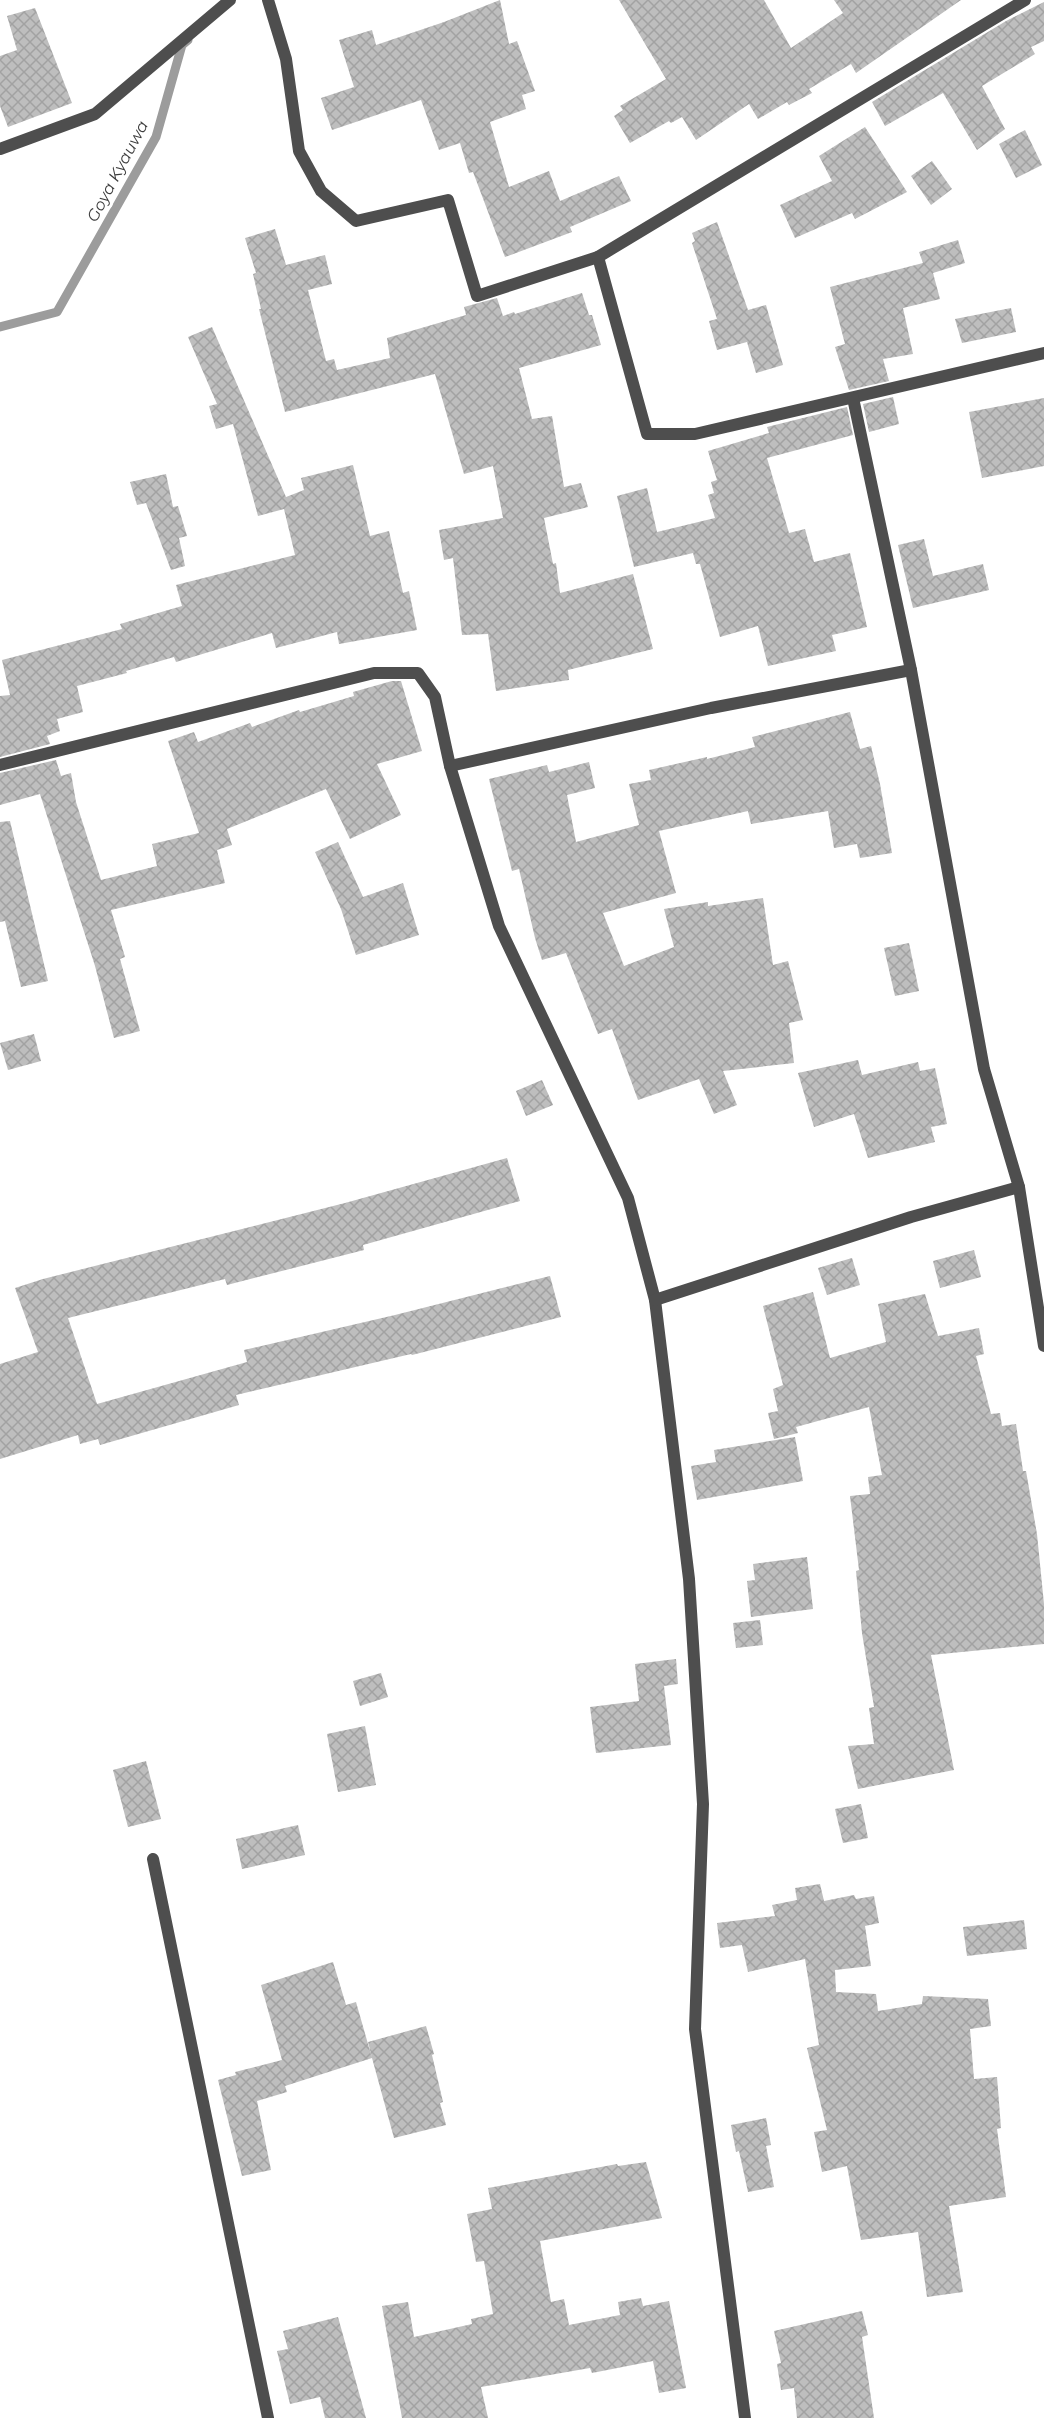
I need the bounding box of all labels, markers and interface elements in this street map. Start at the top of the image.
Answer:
water label: Goya Kyauwa [83,117,152,225]

